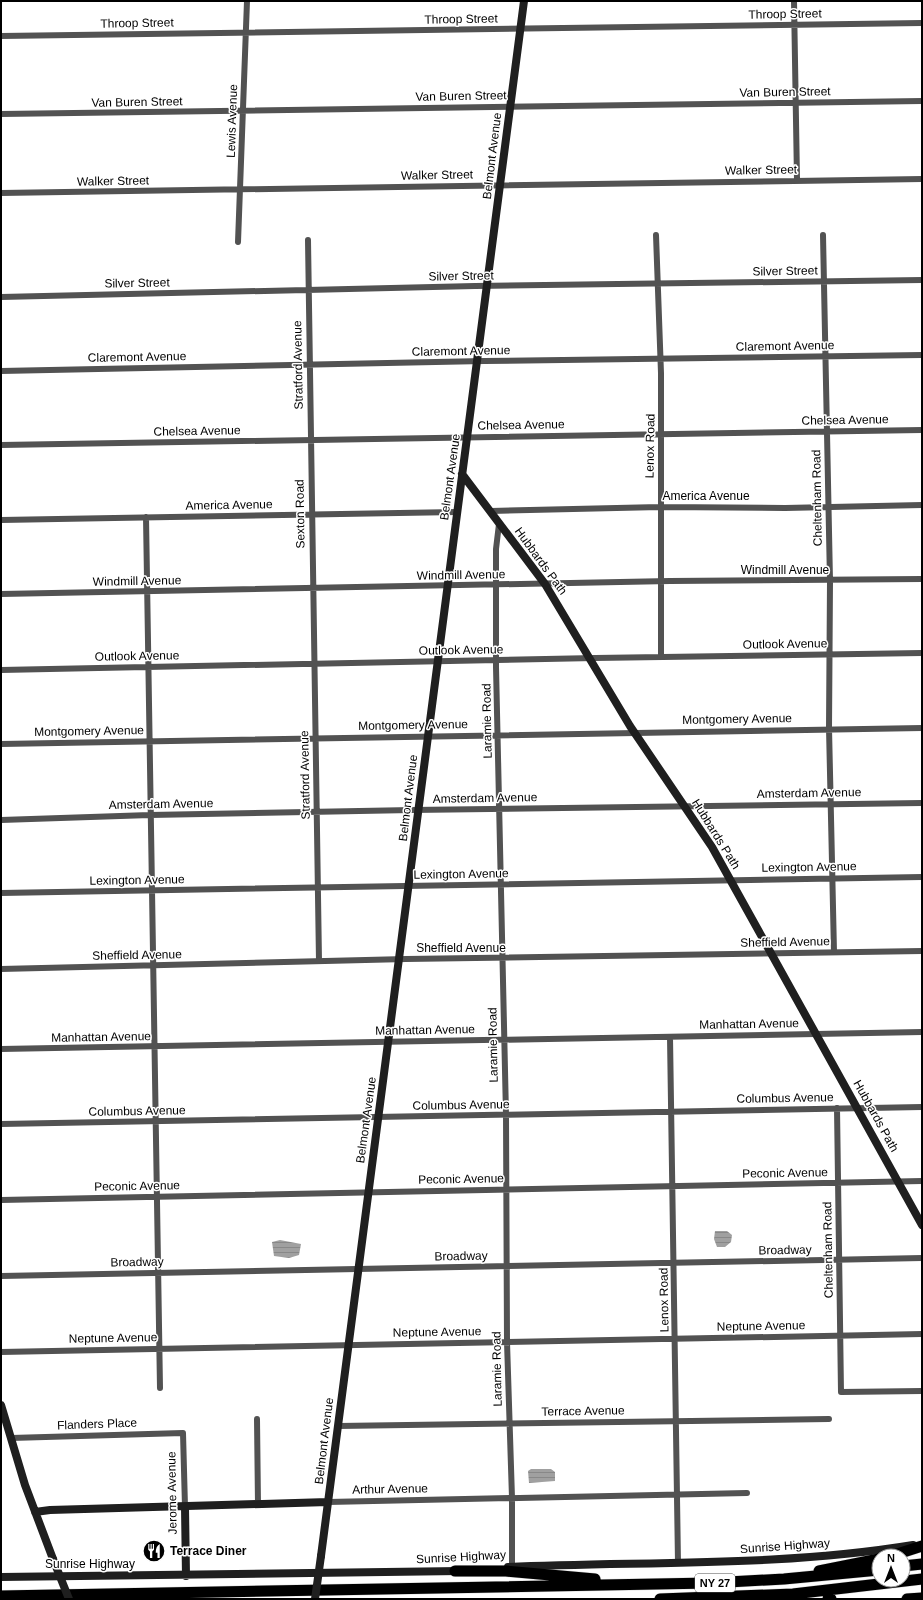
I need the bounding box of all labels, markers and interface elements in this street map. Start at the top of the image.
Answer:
street label: Throop Street [748,6,822,22]
street label: Throop Street [424,11,498,27]
street label: Throop Street [100,15,174,31]
street label: Lewis Avenue [224,84,240,158]
street label: Van Buren Street [739,84,831,100]
street label: Van Buren Street [415,88,507,104]
street label: Van Buren Street [91,94,183,110]
street label: Belmont Avenue [480,112,504,200]
street label: Walker Street [725,162,798,178]
street label: Walker Street [401,167,474,183]
street label: Walker Street [77,173,150,189]
street label: Silver Street [752,263,818,279]
street label: Silver Street [428,268,494,284]
street label: Silver Street [104,275,170,291]
street label: Stratford Avenue [290,320,306,410]
street label: Claremont Avenue [736,338,835,354]
street label: Claremont Avenue [412,343,511,359]
street label: Claremont Avenue [88,349,187,365]
street label: Chelsea Avenue [801,412,889,428]
street label: Lenox Road [642,414,658,478]
street label: Chelsea Avenue [477,417,565,433]
street label: Chelsea Avenue [153,423,241,439]
street label: Belmont Avenue [437,433,463,521]
street label: Cheltenham Road [809,450,825,546]
street label: Sexton Road [292,479,308,549]
street label: America Avenue [662,489,750,503]
street label: America Avenue [185,497,273,513]
street label: Hubbards Path [512,524,570,598]
street label: Windmill Avenue [741,563,830,577]
street label: Windmill Avenue [417,567,506,583]
street label: Windmill Avenue [93,573,182,589]
street label: Outlook Avenue [743,636,828,652]
street label: Outlook Avenue [419,642,504,658]
street label: Outlook Avenue [95,648,180,664]
street label: Laramie Road [479,683,495,759]
street label: Montgomery Avenue [682,711,792,727]
street label: Montgomery Avenue [358,717,468,733]
street label: Montgomery Avenue [34,723,144,739]
street label: Stratford Avenue [297,730,313,820]
street label: Belmont Avenue [396,754,420,842]
street label: Amsterdam Avenue [757,785,862,801]
street label: Amsterdam Avenue [433,790,538,806]
street label: Amsterdam Avenue [109,796,214,812]
street label: Hubbards Path [689,796,743,872]
street label: Lexington Avenue [761,859,857,875]
street label: Lexington Avenue [413,866,509,882]
street label: Lexington Avenue [89,872,185,888]
street label: Sheffield Avenue [740,934,830,950]
street label: Sheffield Avenue [416,941,506,955]
street label: Sheffield Avenue [92,947,182,963]
street label: Laramie Road [485,1007,501,1083]
street label: Manhattan Avenue [699,1016,799,1032]
street label: Manhattan Avenue [375,1022,475,1038]
street label: Manhattan Avenue [51,1029,151,1045]
street label: Belmont Avenue [353,1076,379,1164]
street label: Hubbards Path [850,1078,902,1154]
street label: Columbus Avenue [736,1090,834,1106]
street label: Columbus Avenue [412,1097,510,1113]
street label: Columbus Avenue [88,1103,186,1119]
street label: Peconic Avenue [742,1165,828,1181]
street label: Peconic Avenue [418,1171,504,1187]
street label: Peconic Avenue [94,1178,180,1194]
street label: Cheltenham Road [820,1202,836,1298]
street label: Broadway [758,1243,812,1257]
street label: Broadway [434,1249,488,1263]
street label: Broadway [110,1255,164,1269]
street label: Lenox Road [656,1268,672,1332]
street label: Neptune Avenue [717,1318,806,1334]
street label: Neptune Avenue [393,1324,482,1340]
street label: Neptune Avenue [69,1330,158,1346]
street label: Laramie Road [489,1331,505,1407]
street label: Belmont Avenue [312,1397,336,1485]
street label: Terrace Avenue [541,1403,625,1419]
street label: Flanders Place [57,1416,138,1432]
street label: Jerome Avenue [164,1451,180,1535]
street label: Arthur Avenue [352,1481,428,1497]
street label: Sunrise Highway [740,1536,830,1556]
restaurant icon: Terrace Diner [141,1538,167,1564]
place label: Terrace Diner [170,1544,247,1558]
street label: Sunrise Highway [416,1548,506,1566]
north arrow [871,1548,911,1588]
text: N [887,1552,895,1564]
street label: Sunrise Highway [45,1557,135,1571]
road number: NY 27 [695,1574,735,1592]

